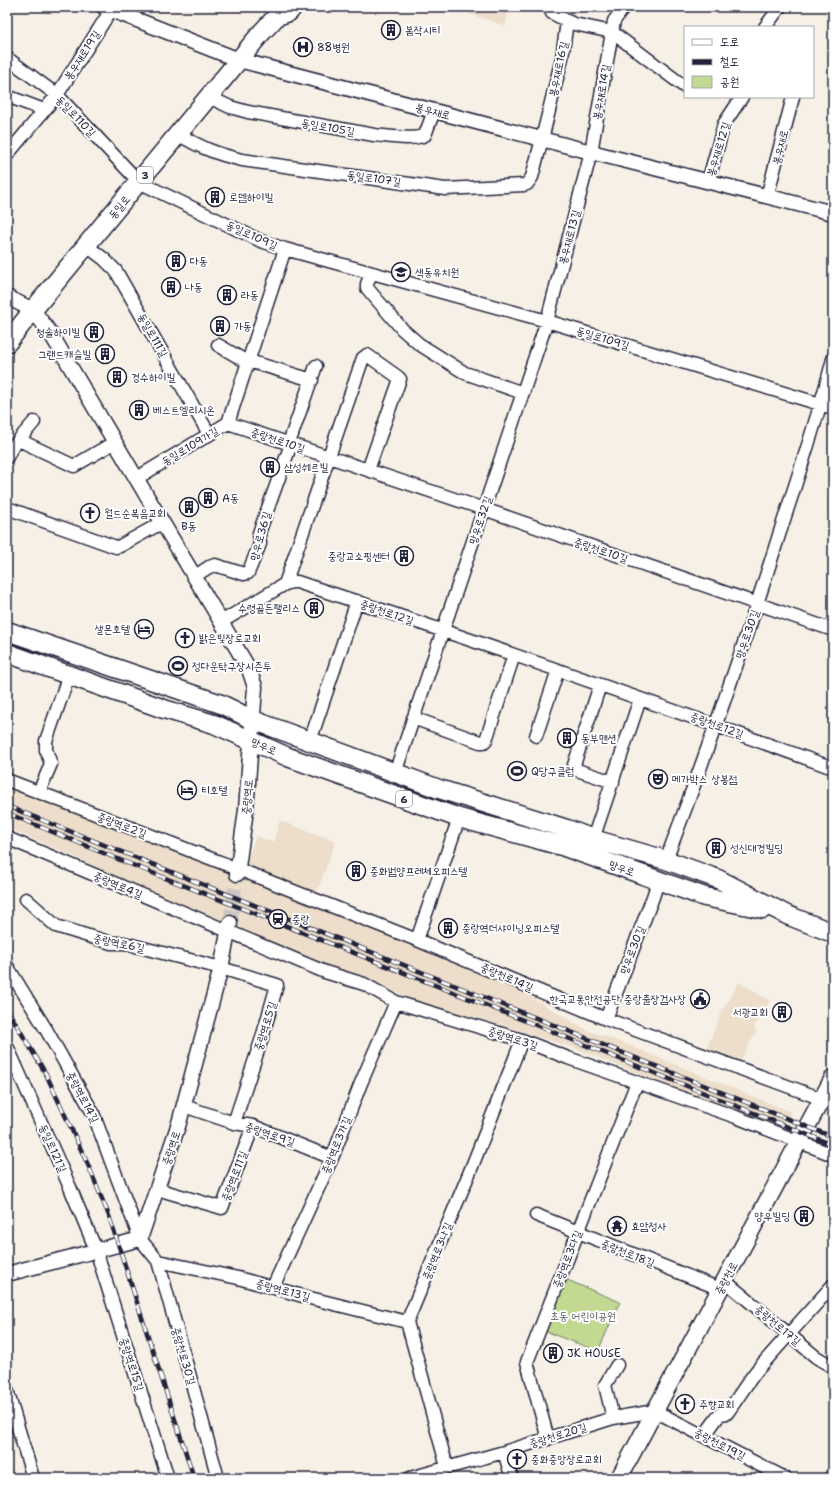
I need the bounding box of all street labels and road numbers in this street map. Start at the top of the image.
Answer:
street label: 봉우재로19길 [61,28,104,83]
street label: 봉우재로16길 [545,40,572,98]
street label: 봉우재로14길 [589,63,614,121]
street label: 동일로110길 [52,93,99,140]
street label: 봉우재로 [414,100,452,123]
street label: 동일로105길 [300,115,356,140]
street label: 봉우재로12길 [703,120,734,178]
street label: 봉우재로 [769,128,792,166]
road number: 3 [137,167,153,183]
street label: 동일로107길 [346,167,402,190]
street label: 동일로 [105,192,134,222]
street label: 봉우재로13길 [555,208,584,266]
street label: 동일로109길 [224,217,280,254]
street label: 동일로111길 [134,311,171,360]
street label: 동일로109길 [574,323,631,354]
street label: 동일로109가길 [159,424,222,469]
street label: 중랑천로10길 [249,424,307,457]
street label: 망우로32길 [465,494,496,546]
street label: 망우로36길 [246,510,275,562]
street label: 중랑천로10길 [572,534,630,567]
street label: 중랑천로12길 [358,596,416,629]
street label: 망우로30길 [732,608,763,661]
street label: 중랑천로12길 [688,709,746,742]
street label: 망우로 [249,734,279,759]
street label: 중랑역로 [238,779,257,815]
road number: 6 [396,791,412,807]
street label: 중랑역로2길 [95,809,149,842]
street label: 망우로 [607,857,637,880]
street label: 중랑역로4길 [91,868,145,903]
street label: 망우로30길 [616,924,649,976]
street label: 중랑역로6길 [92,931,146,956]
street label: 중랑천로14길 [478,960,536,995]
street label: 중랑역로5길 [251,999,280,1053]
street label: 중랑역로3길 [486,1023,540,1054]
street label: 중랑역로14길 [63,1069,102,1126]
street label: 중랑역로3가길 [318,1114,355,1176]
street label: 중랑역로9길 [243,1119,297,1150]
street label: 동일로121길 [35,1122,70,1175]
street label: 중랑역로 [159,1129,184,1167]
street label: 중랑역로11길 [218,1149,251,1204]
street label: 중랑역로3나길 [419,1220,456,1282]
street label: 중랑역로3다길 [550,1228,585,1290]
street label: 중랑천로18길 [599,1236,657,1271]
street label: 중랑천로 [712,1259,741,1297]
street label: 중랑역로13길 [254,1276,312,1305]
street label: 중랑천로17길 [751,1302,804,1349]
street label: 중랑천로30길 [168,1325,199,1387]
street label: 중랑역로15길 [116,1335,147,1393]
street label: 중랑천로20길 [528,1420,589,1451]
street label: 중랑천로19길 [691,1425,748,1464]

